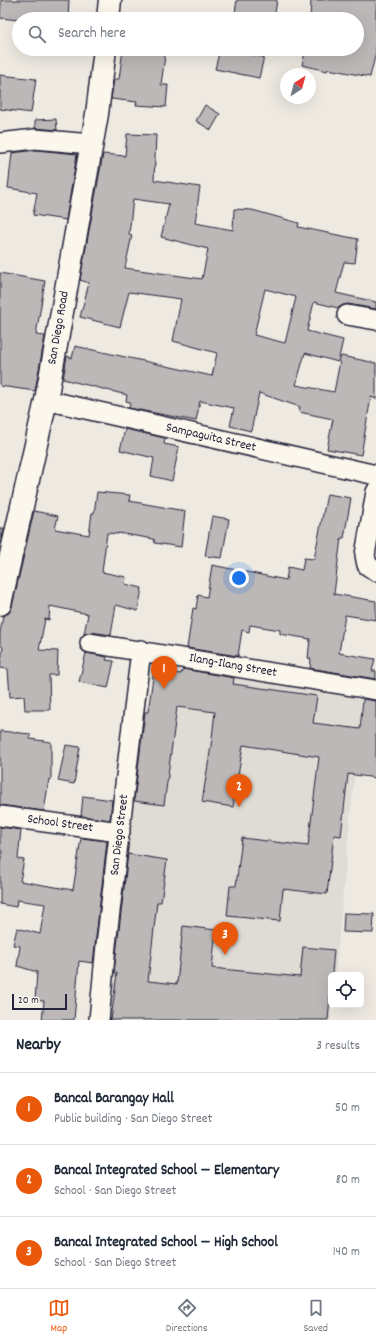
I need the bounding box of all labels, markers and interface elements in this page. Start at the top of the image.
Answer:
search box [12,12,364,56]
icon: search [26,23,48,45]
text: Search here [58,23,126,45]
north arrow [280,68,316,104]
street label: San Diego Road [43,290,75,366]
street label: Sampaguita Street [164,418,258,458]
your location [229,568,249,588]
street label: Ilang-Ilang Street [188,649,279,683]
pin: 1 [151,656,177,689]
pin: 2 [226,774,252,807]
street label: San Diego Street [106,793,134,877]
street label: School Street [26,810,94,838]
pin: 3 [212,922,238,955]
map controls [328,972,364,1008]
button: locate [328,972,364,1008]
scale bar [12,992,67,1011]
text: 20 m [18,993,39,1009]
text: Nearby [16,1034,60,1058]
text: 3 results [316,1037,360,1056]
text: Bancal Barangay Hall [54,1088,174,1110]
text: 1 [28,1099,30,1118]
text: 50 m [335,1099,360,1118]
text: Public building · San Diego Street [54,1110,212,1129]
text: Bancal Integrated School — Elementary [54,1160,279,1182]
text: 2 [26,1171,32,1190]
text: 80 m [336,1171,360,1190]
text: School · San Diego Street [54,1182,176,1201]
text: Bancal Integrated School — High School [54,1232,278,1254]
text: 3 [26,1243,32,1262]
text: 140 m [333,1243,360,1262]
text: School · San Diego Street [54,1254,176,1273]
tab: Map [48,1297,70,1337]
tab: Directions [166,1297,208,1337]
tab: Saved [303,1297,328,1337]

